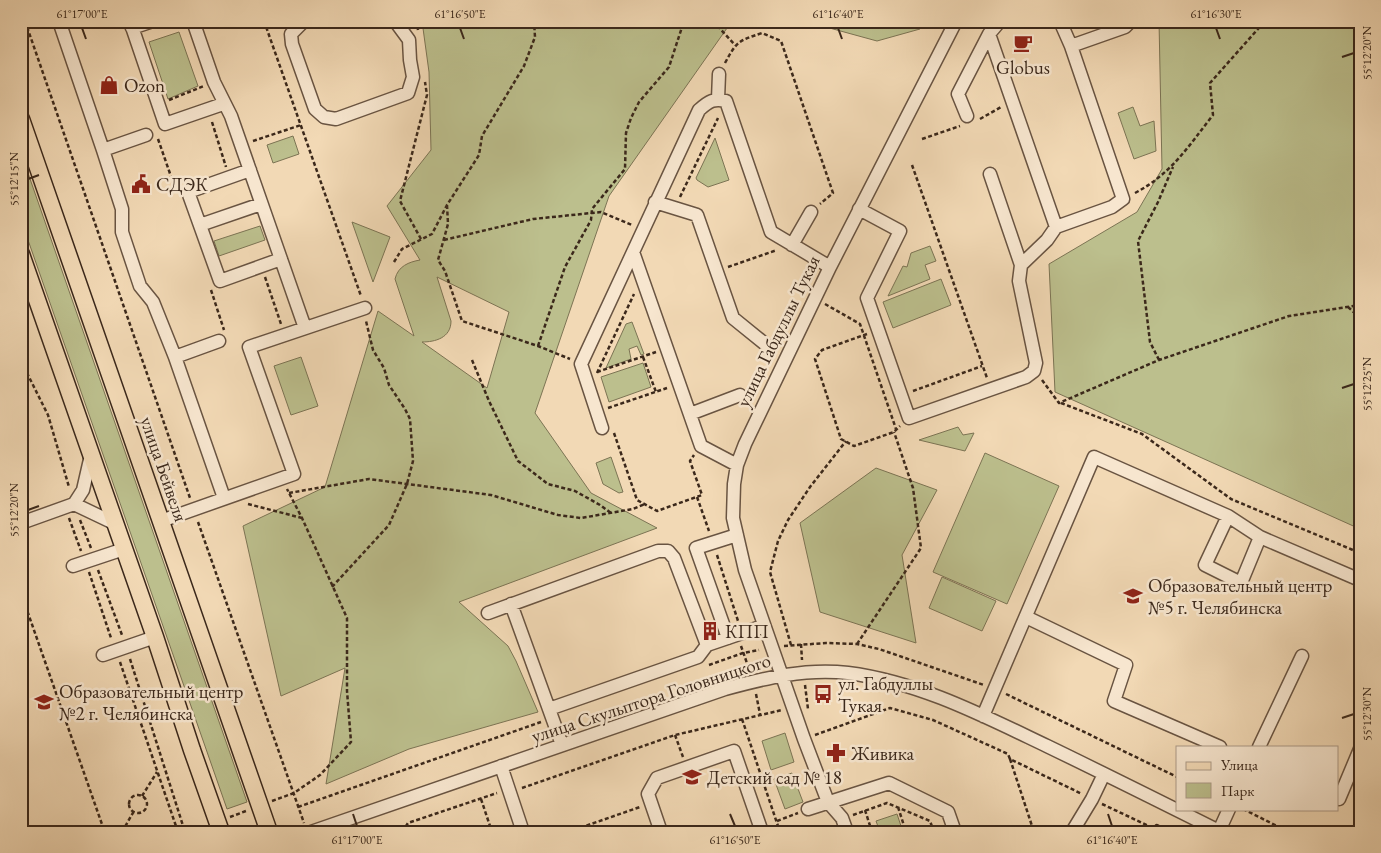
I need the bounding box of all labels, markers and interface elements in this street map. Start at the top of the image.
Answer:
text: 61°17'00"E [56,6,108,22]
text: 61°16'50"E [434,6,486,22]
text: 61°16'40"E [812,6,864,22]
text: 61°16'30"E [1190,6,1242,22]
text: 55°12'20"N [1359,26,1375,80]
cafe icon: Globus [1012,32,1034,54]
place label: Globus [996,55,1050,80]
place label: Ozon [124,73,165,98]
shop icon: Ozon [98,74,120,96]
text: 55°12'15"N [6,152,22,206]
place label: СДЭК [156,172,208,197]
public building icon: СДЭК [130,173,152,195]
street label: улица Габдуллы Тукая [730,251,826,411]
text: 55°12'25"N [1359,357,1375,411]
street label: улица Бейвеля [134,413,194,525]
text: 55°12'20"N [6,483,22,537]
place label: Образовательный центр №5 г. Челябинска [1148,573,1333,620]
school or university icon: Образовательный центр №5 г. Челябинска [1122,585,1144,607]
place label: КПП [725,619,769,644]
building icon: КПП [699,620,721,642]
street label: улица Скульптора Головницкого [528,647,774,749]
place label: ул. Габдуллы Тукая [838,671,933,718]
place label: Образовательный центр №2 г. Челябинска [59,679,244,726]
bus stop icon: ул. Габдуллы Тукая [812,683,834,705]
text: 55°12'30"N [1359,687,1375,741]
school or university icon: Образовательный центр №2 г. Челябинска [33,691,55,713]
place label: Живика [850,741,915,766]
pharmacy icon: Живика [825,742,847,764]
legend [1176,746,1338,810]
text: Улица [1220,755,1258,774]
place label: Детский сад № 18 [707,765,842,790]
school or university icon: Детский сад № 18 [681,766,703,788]
text: Парк [1221,781,1254,800]
text: 61°17'00"E [331,832,383,848]
text: 61°16'50"E [709,832,761,848]
text: 61°16'40"E [1086,832,1138,848]

